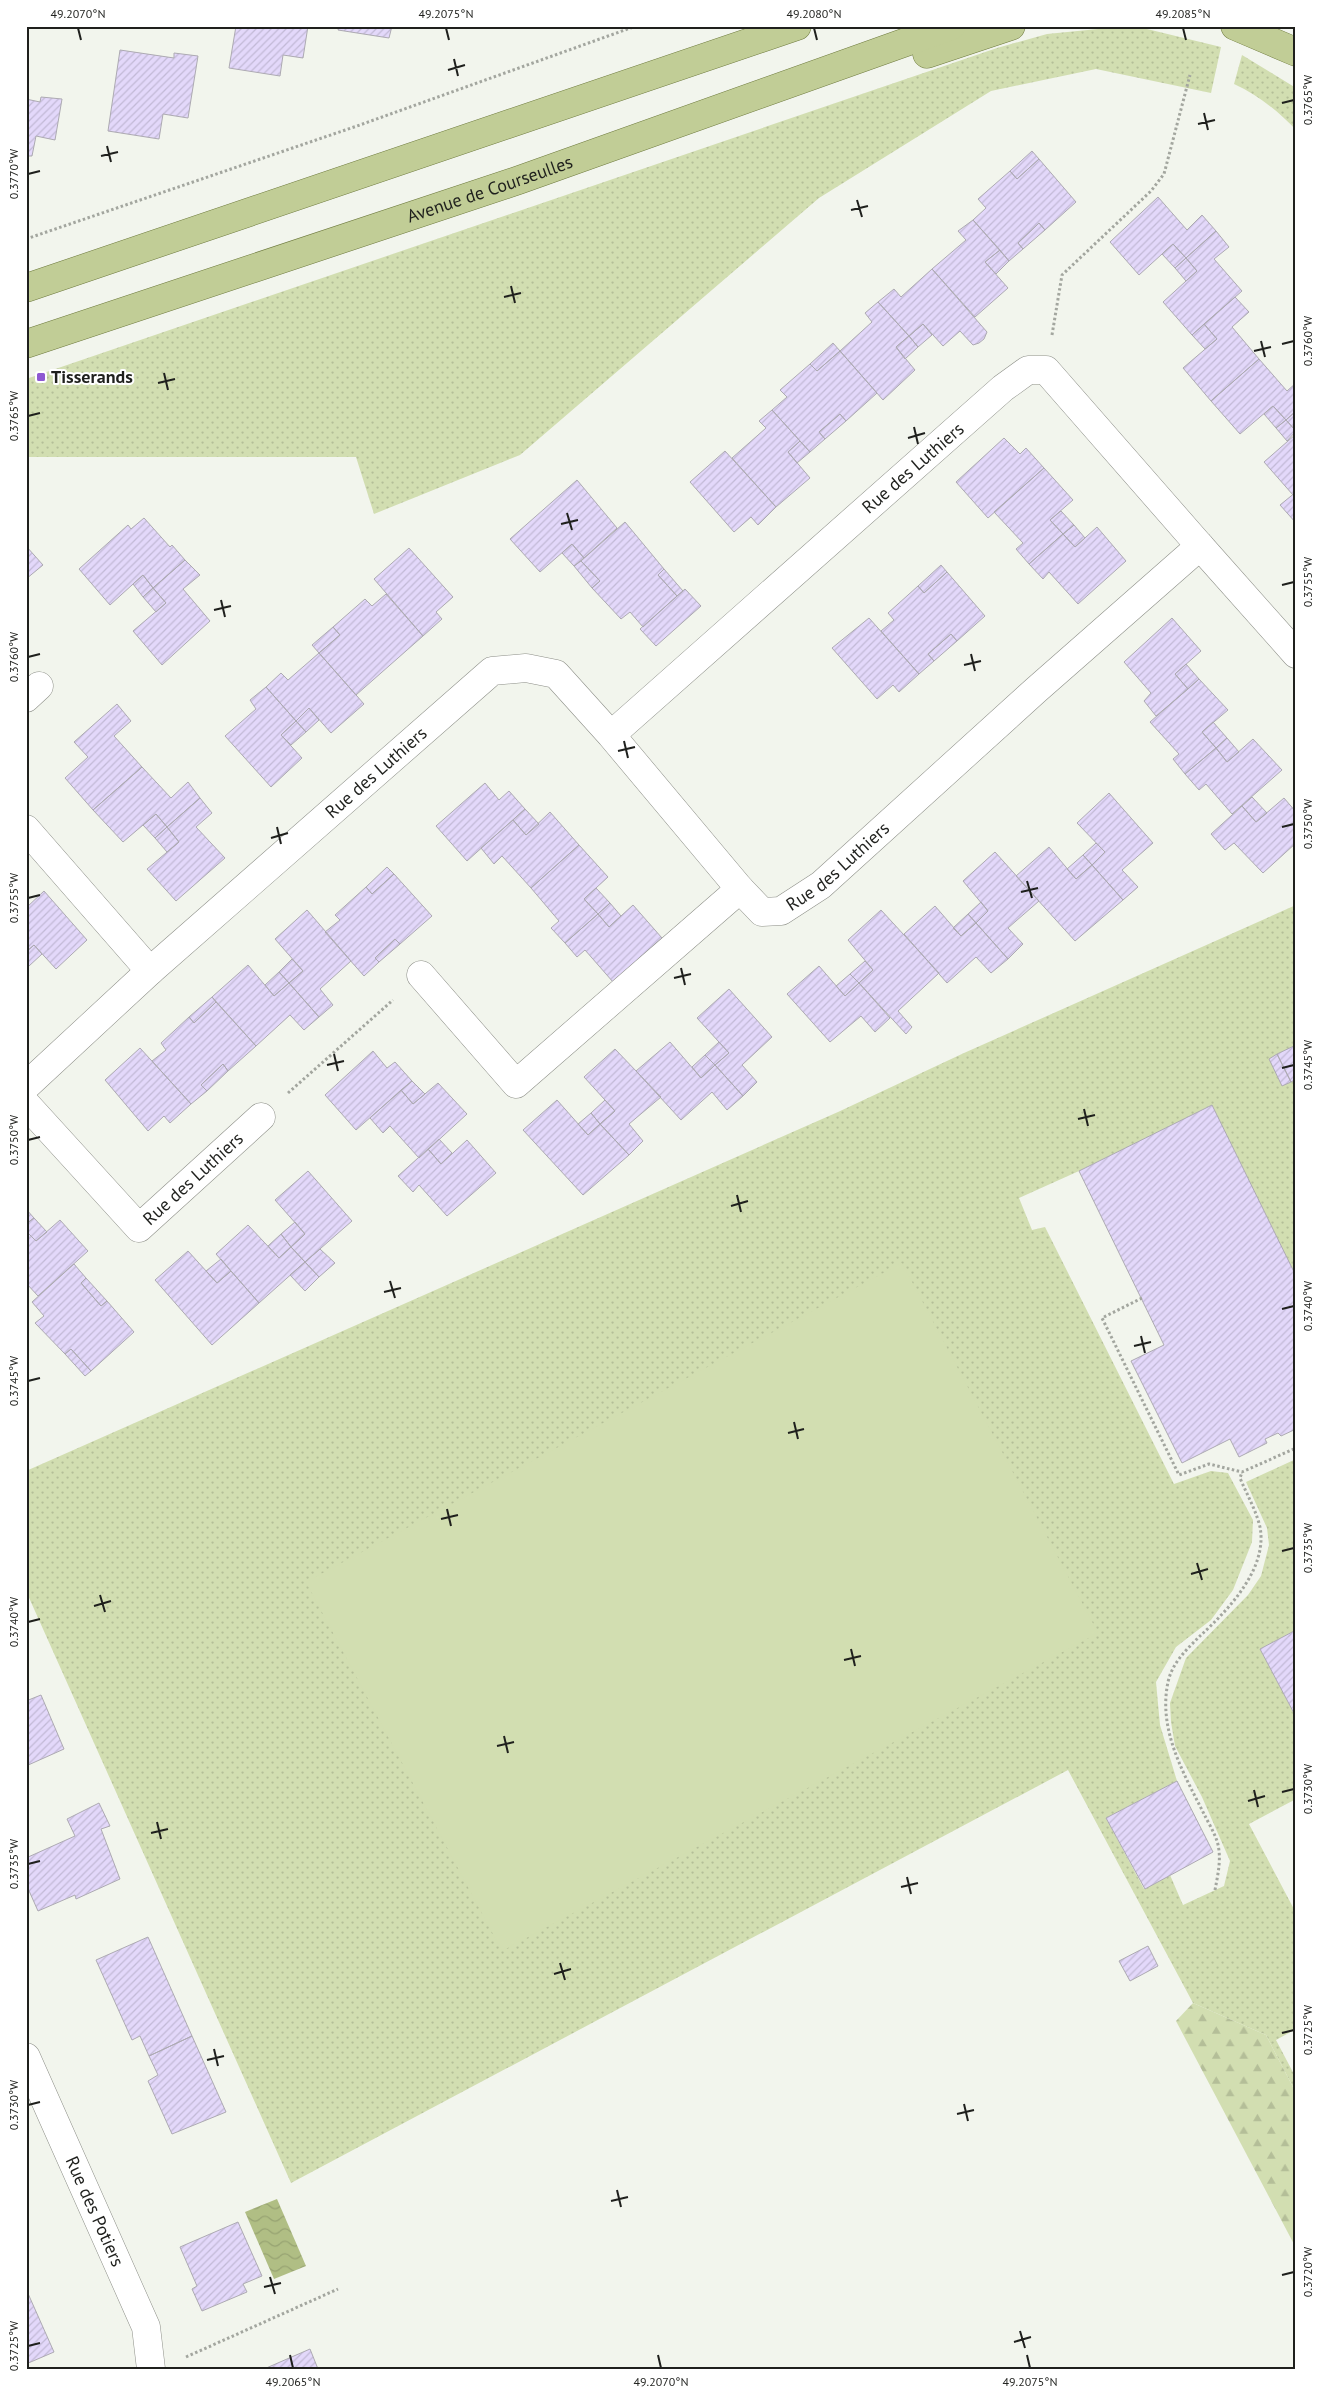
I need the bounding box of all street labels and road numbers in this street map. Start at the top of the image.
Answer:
street label: Avenue de Courseulles [404,150,576,227]
street label: Rue des Luthiers [857,417,968,518]
street label: Rue des Luthiers [320,721,431,823]
street label: Rue des Luthiers [782,817,894,916]
street label: Rue des Luthiers [138,1127,248,1230]
street label: Rue des Potiers [61,2153,130,2270]

